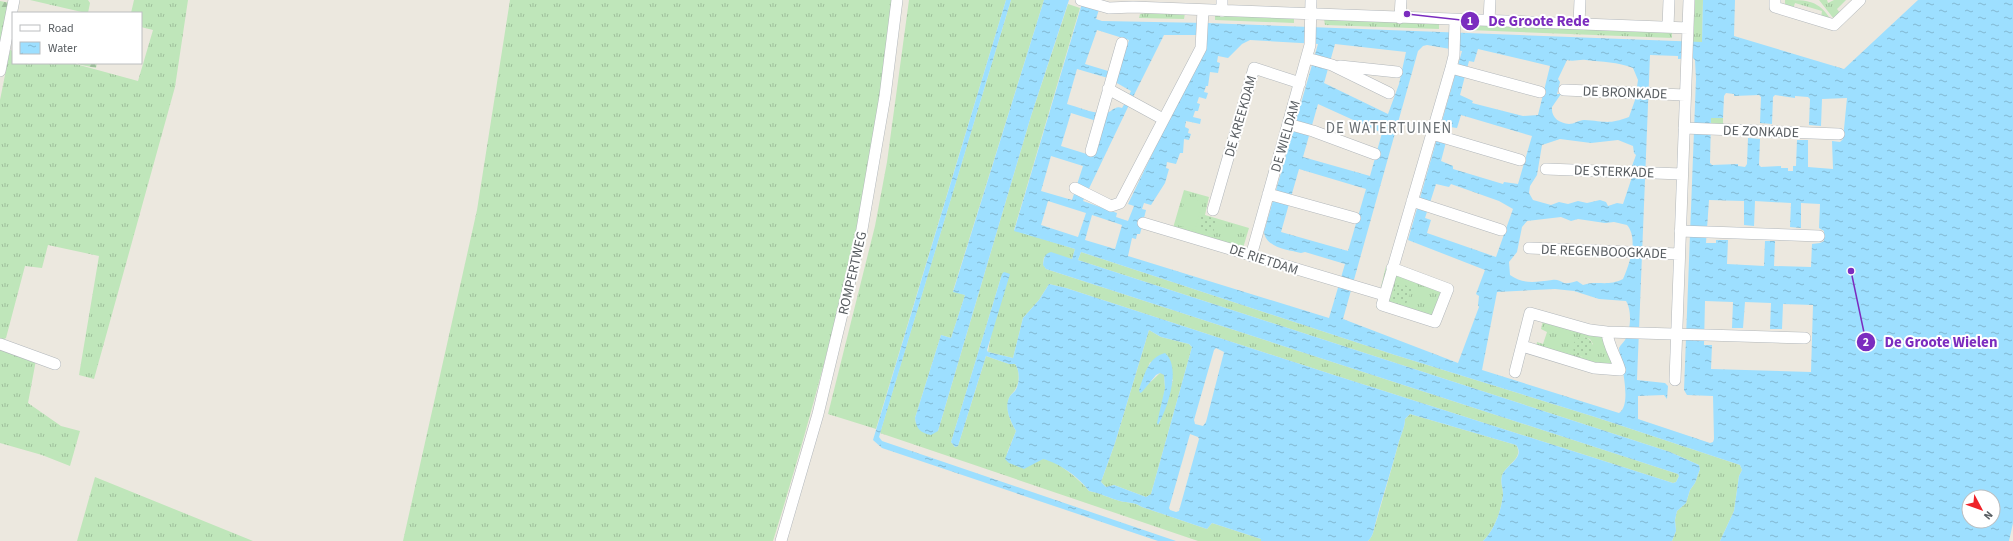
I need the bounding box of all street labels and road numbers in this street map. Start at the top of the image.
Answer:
street label: DE KREEKDAM [1220,73,1262,159]
street label: DE BRONKADE [1582,82,1668,104]
street label: DE WIELDAM [1266,98,1306,175]
street label: DE ZONKADE [1723,121,1799,143]
street label: DE STERKADE [1573,161,1654,183]
street label: ROMPERTWEG [834,230,872,317]
street label: DE RIETDAM [1227,239,1301,281]
street label: DE REGENBOOGKADE [1541,240,1667,264]

